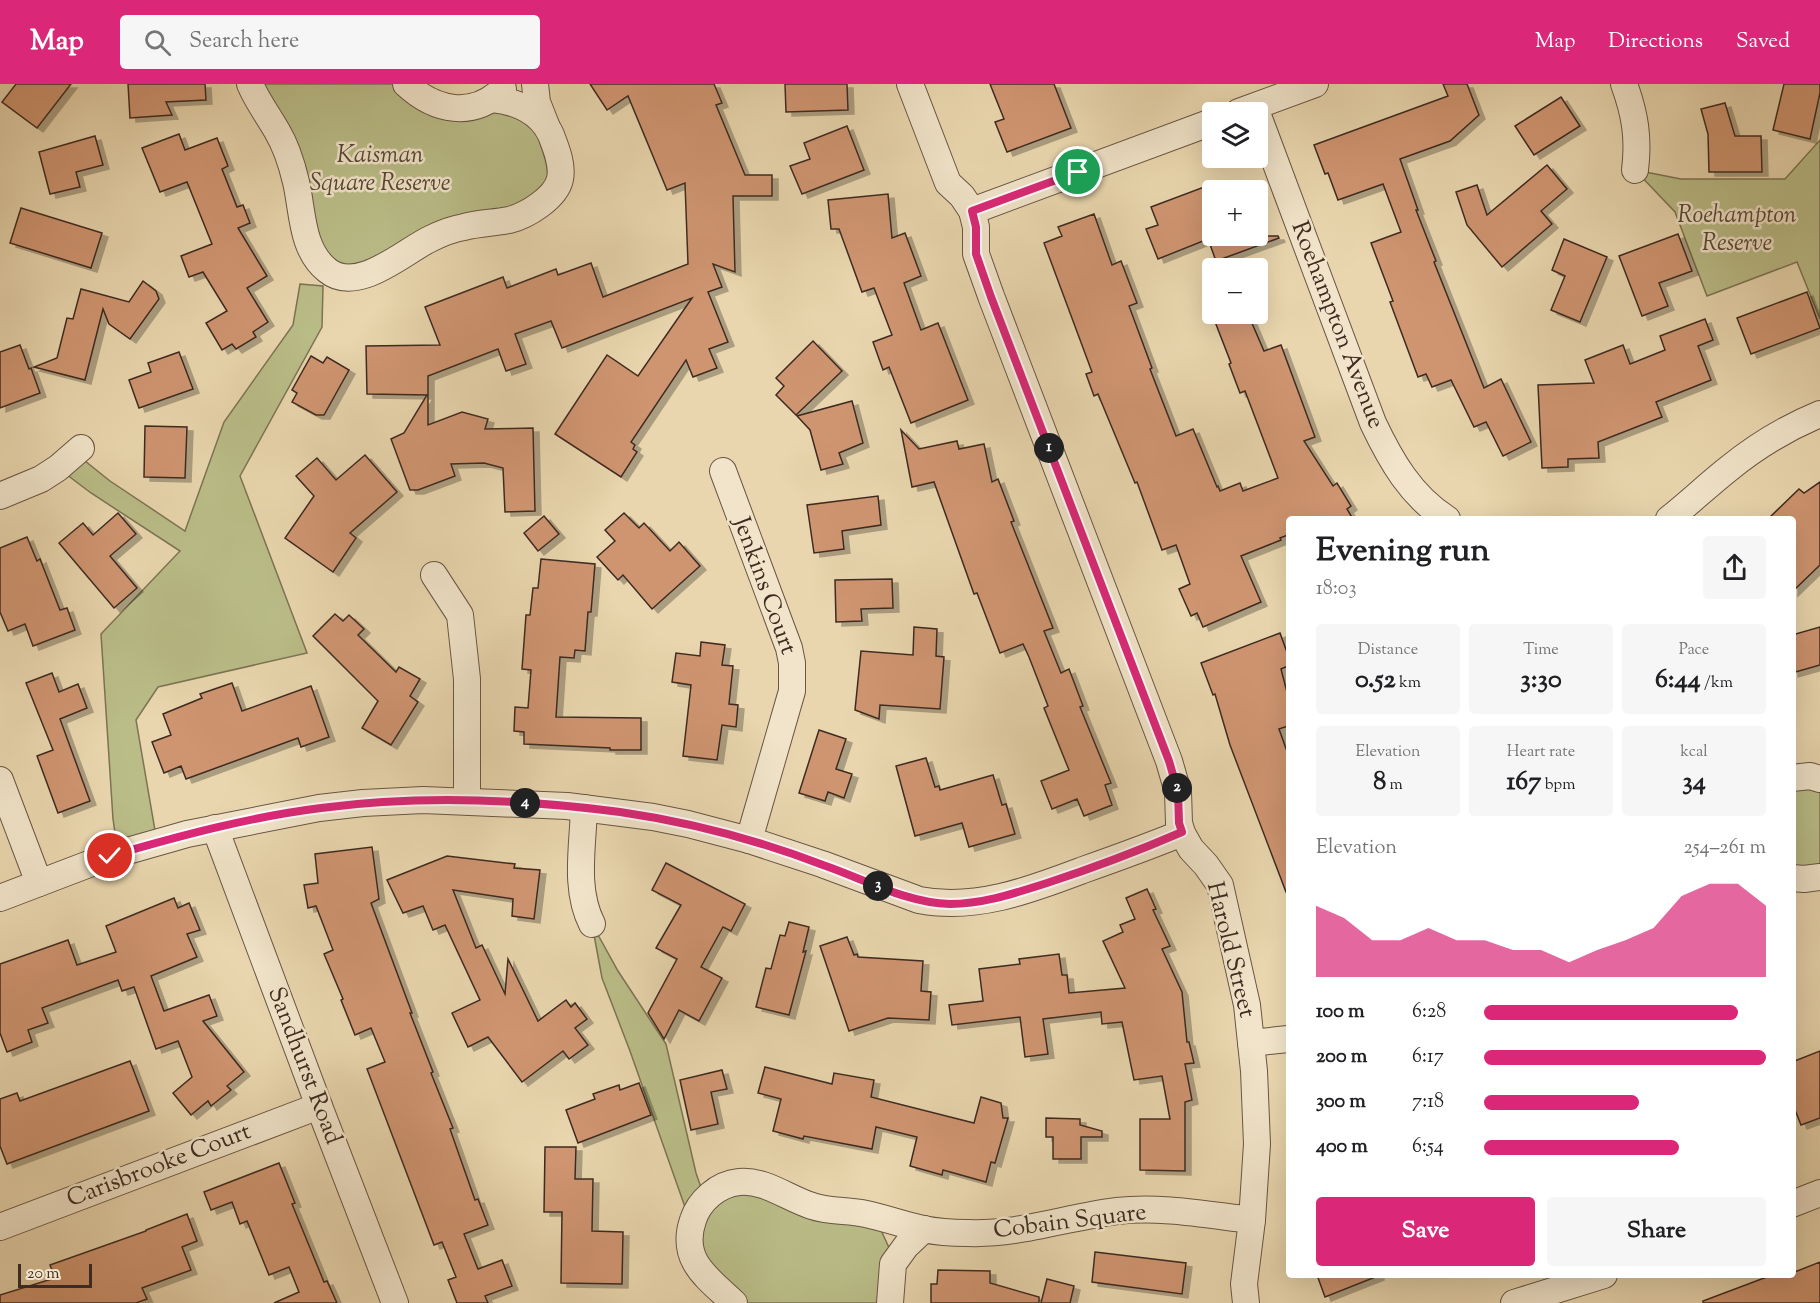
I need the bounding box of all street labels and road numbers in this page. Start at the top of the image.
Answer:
street label: Roehampton Avenue [1282,216,1392,434]
street label: Jenkins Court [723,511,805,659]
street label: Harold Street [1197,879,1263,1021]
street label: Sandhurst Road [258,982,350,1150]
street label: Carisbrooke Court [62,1115,256,1217]
street label: Cobain Square [991,1196,1149,1248]

